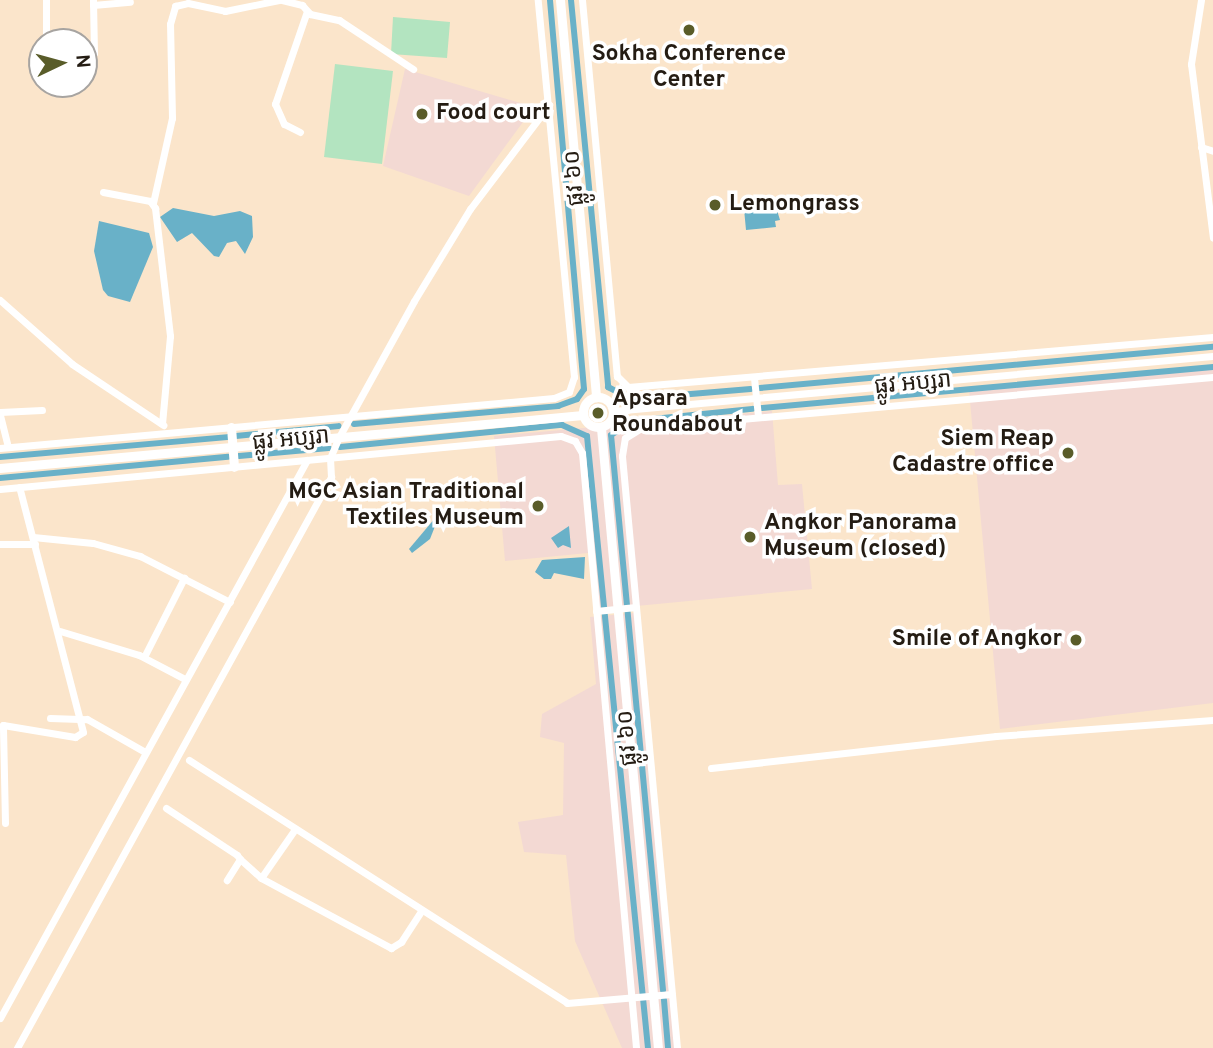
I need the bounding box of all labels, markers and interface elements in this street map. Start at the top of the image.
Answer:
marker: Sokha Conference Center [681,22,697,38]
north arrow [28,28,98,98]
place label: Sokha Conference Center [592,41,786,95]
text: N [69,53,94,69]
place label: Food court [436,100,551,128]
marker: Food court [414,106,430,122]
street label: ផ្លូវ ៦០ [560,149,592,207]
place label: Lemongrass [729,191,860,219]
marker: Lemongrass [707,197,723,213]
street label: ផ្លូវ អប្សរា [873,368,953,402]
place label: Apsara Roundabout [612,386,743,440]
marker: Apsara Roundabout [590,405,606,421]
street label: ផ្លូវ អប្សរា [251,424,331,458]
place label: Siem Reap Cadastre office [892,426,1054,480]
marker: Siem Reap Cadastre office [1060,445,1076,461]
place label: MGC Asian Traditional Textiles Museum [287,479,524,533]
marker: MGC Asian Traditional Textiles Museum [530,498,546,514]
place label: Angkor Panorama Museum (closed) [764,510,957,564]
marker: Angkor Panorama Museum (closed) [742,529,758,545]
place label: Smile of Angkor [891,626,1062,654]
marker: Smile of Angkor [1068,632,1084,648]
street label: ផ្លូវ ៦០ [613,709,645,767]

